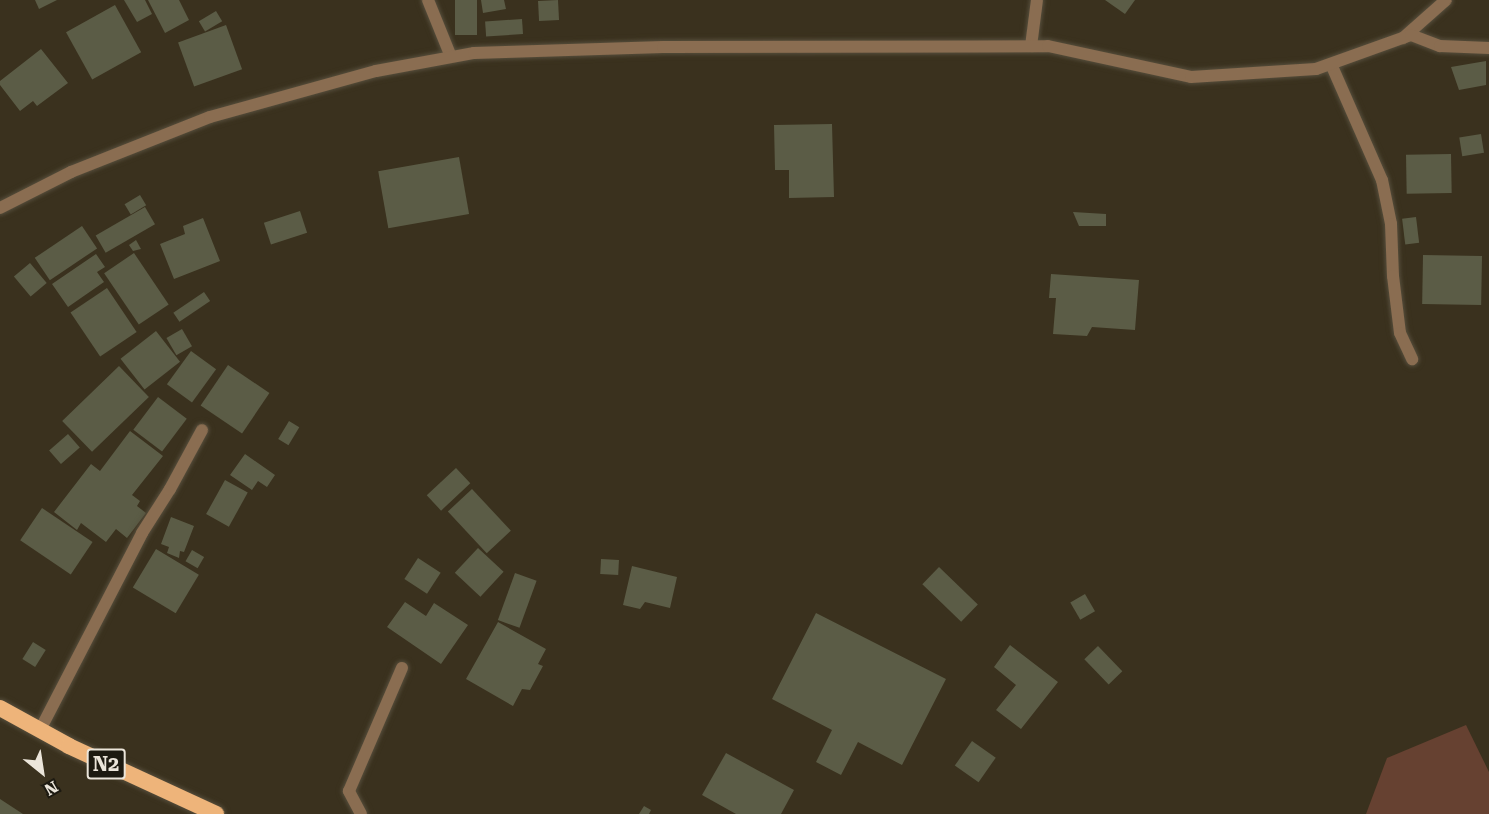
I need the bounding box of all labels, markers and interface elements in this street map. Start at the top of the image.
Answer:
north arrow [12,742,72,802]
road number: N2 [86,747,126,781]
text: N [41,777,61,799]

